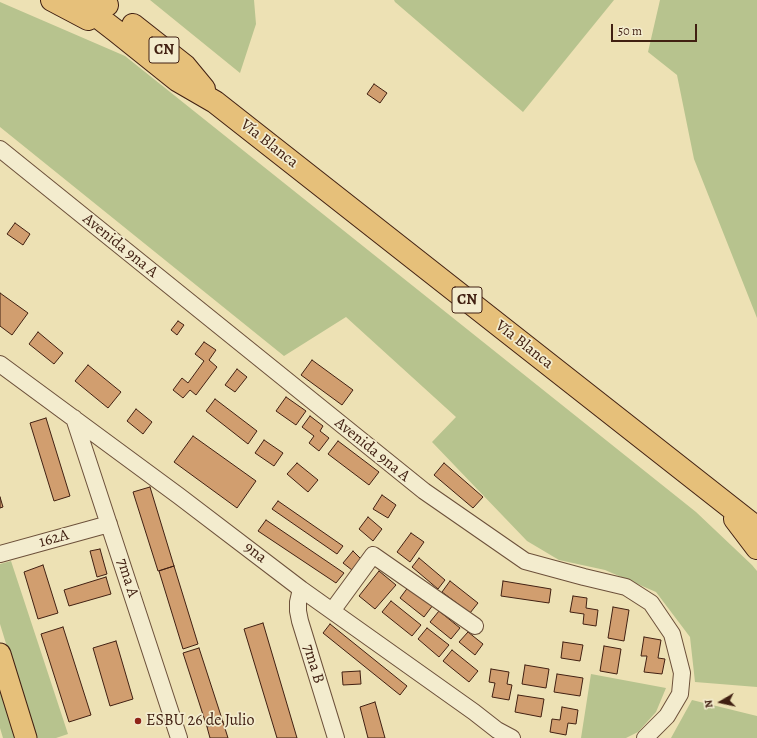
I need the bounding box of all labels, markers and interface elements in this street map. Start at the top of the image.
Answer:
scale bar [613,16,699,42]
text: 50 m [618,23,642,39]
road number: CN [149,37,179,63]
street label: Vía Blanca [236,115,302,173]
street label: Avenida 9na A [78,210,162,282]
road number: CN [452,287,482,313]
street label: Vía Blanca [491,316,557,374]
street label: Avenida 9na A [330,414,414,486]
street label: 162A [37,526,71,552]
street label: 9na [240,538,270,568]
street label: 7ma A [112,556,142,600]
street label: 7ma B [298,642,328,686]
north arrow [701,682,741,722]
text: N [701,699,717,709]
place label: ESBU 26 de Julio [146,711,254,731]
marker: ESBU 26 de Julio [133,716,143,726]

